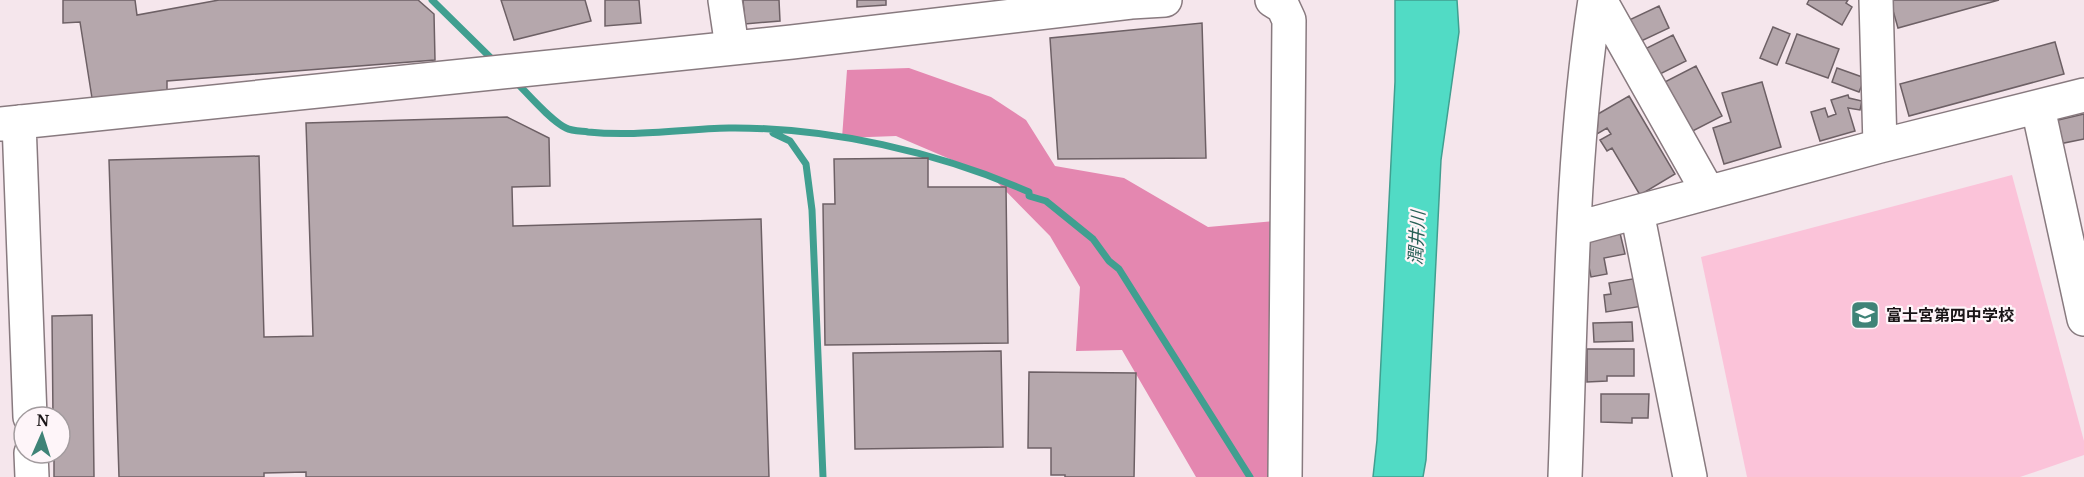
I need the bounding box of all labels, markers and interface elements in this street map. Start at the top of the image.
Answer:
water label: 潤井川 [1403,208,1430,266]
school or university icon: 富士宮第四中学校 [1849,299,1881,331]
place label: 富士宮第四中学校 [1886,304,2014,326]
north arrow [12,405,72,465]
text: N [36,409,50,431]

